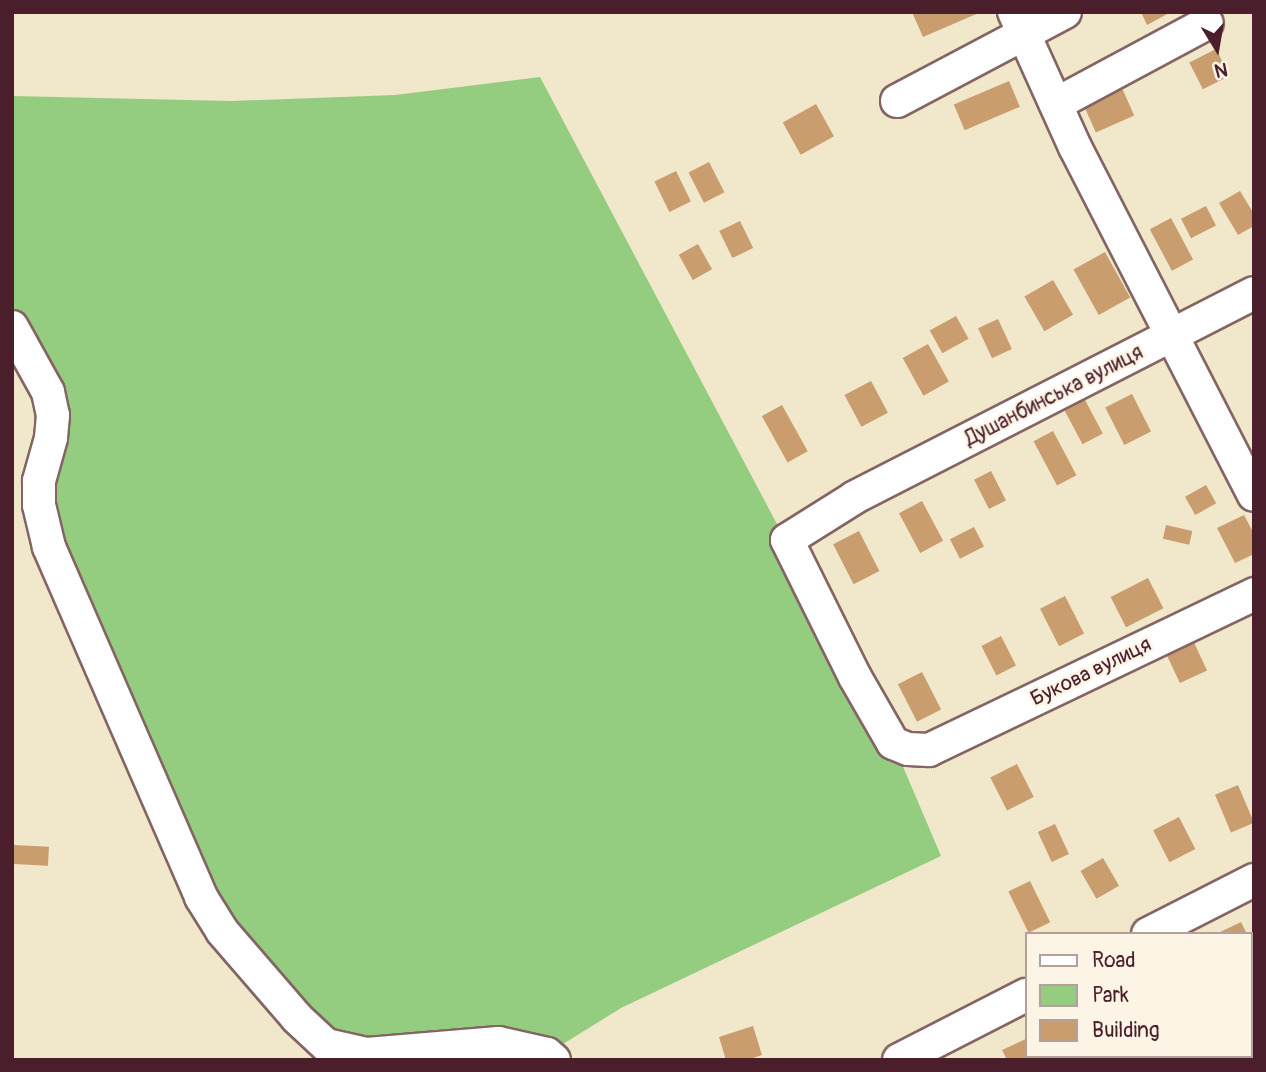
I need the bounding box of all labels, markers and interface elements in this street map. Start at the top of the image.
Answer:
north arrow [1182,14,1252,84]
text: N [1212,57,1230,83]
street label: Душанбинська вулиця [961,340,1147,452]
street label: Букова вулиця [1027,632,1155,712]
legend [1024,932,1252,1058]
text: Road [1092,947,1136,974]
text: Park [1092,982,1129,1009]
text: Building [1092,1017,1159,1044]

